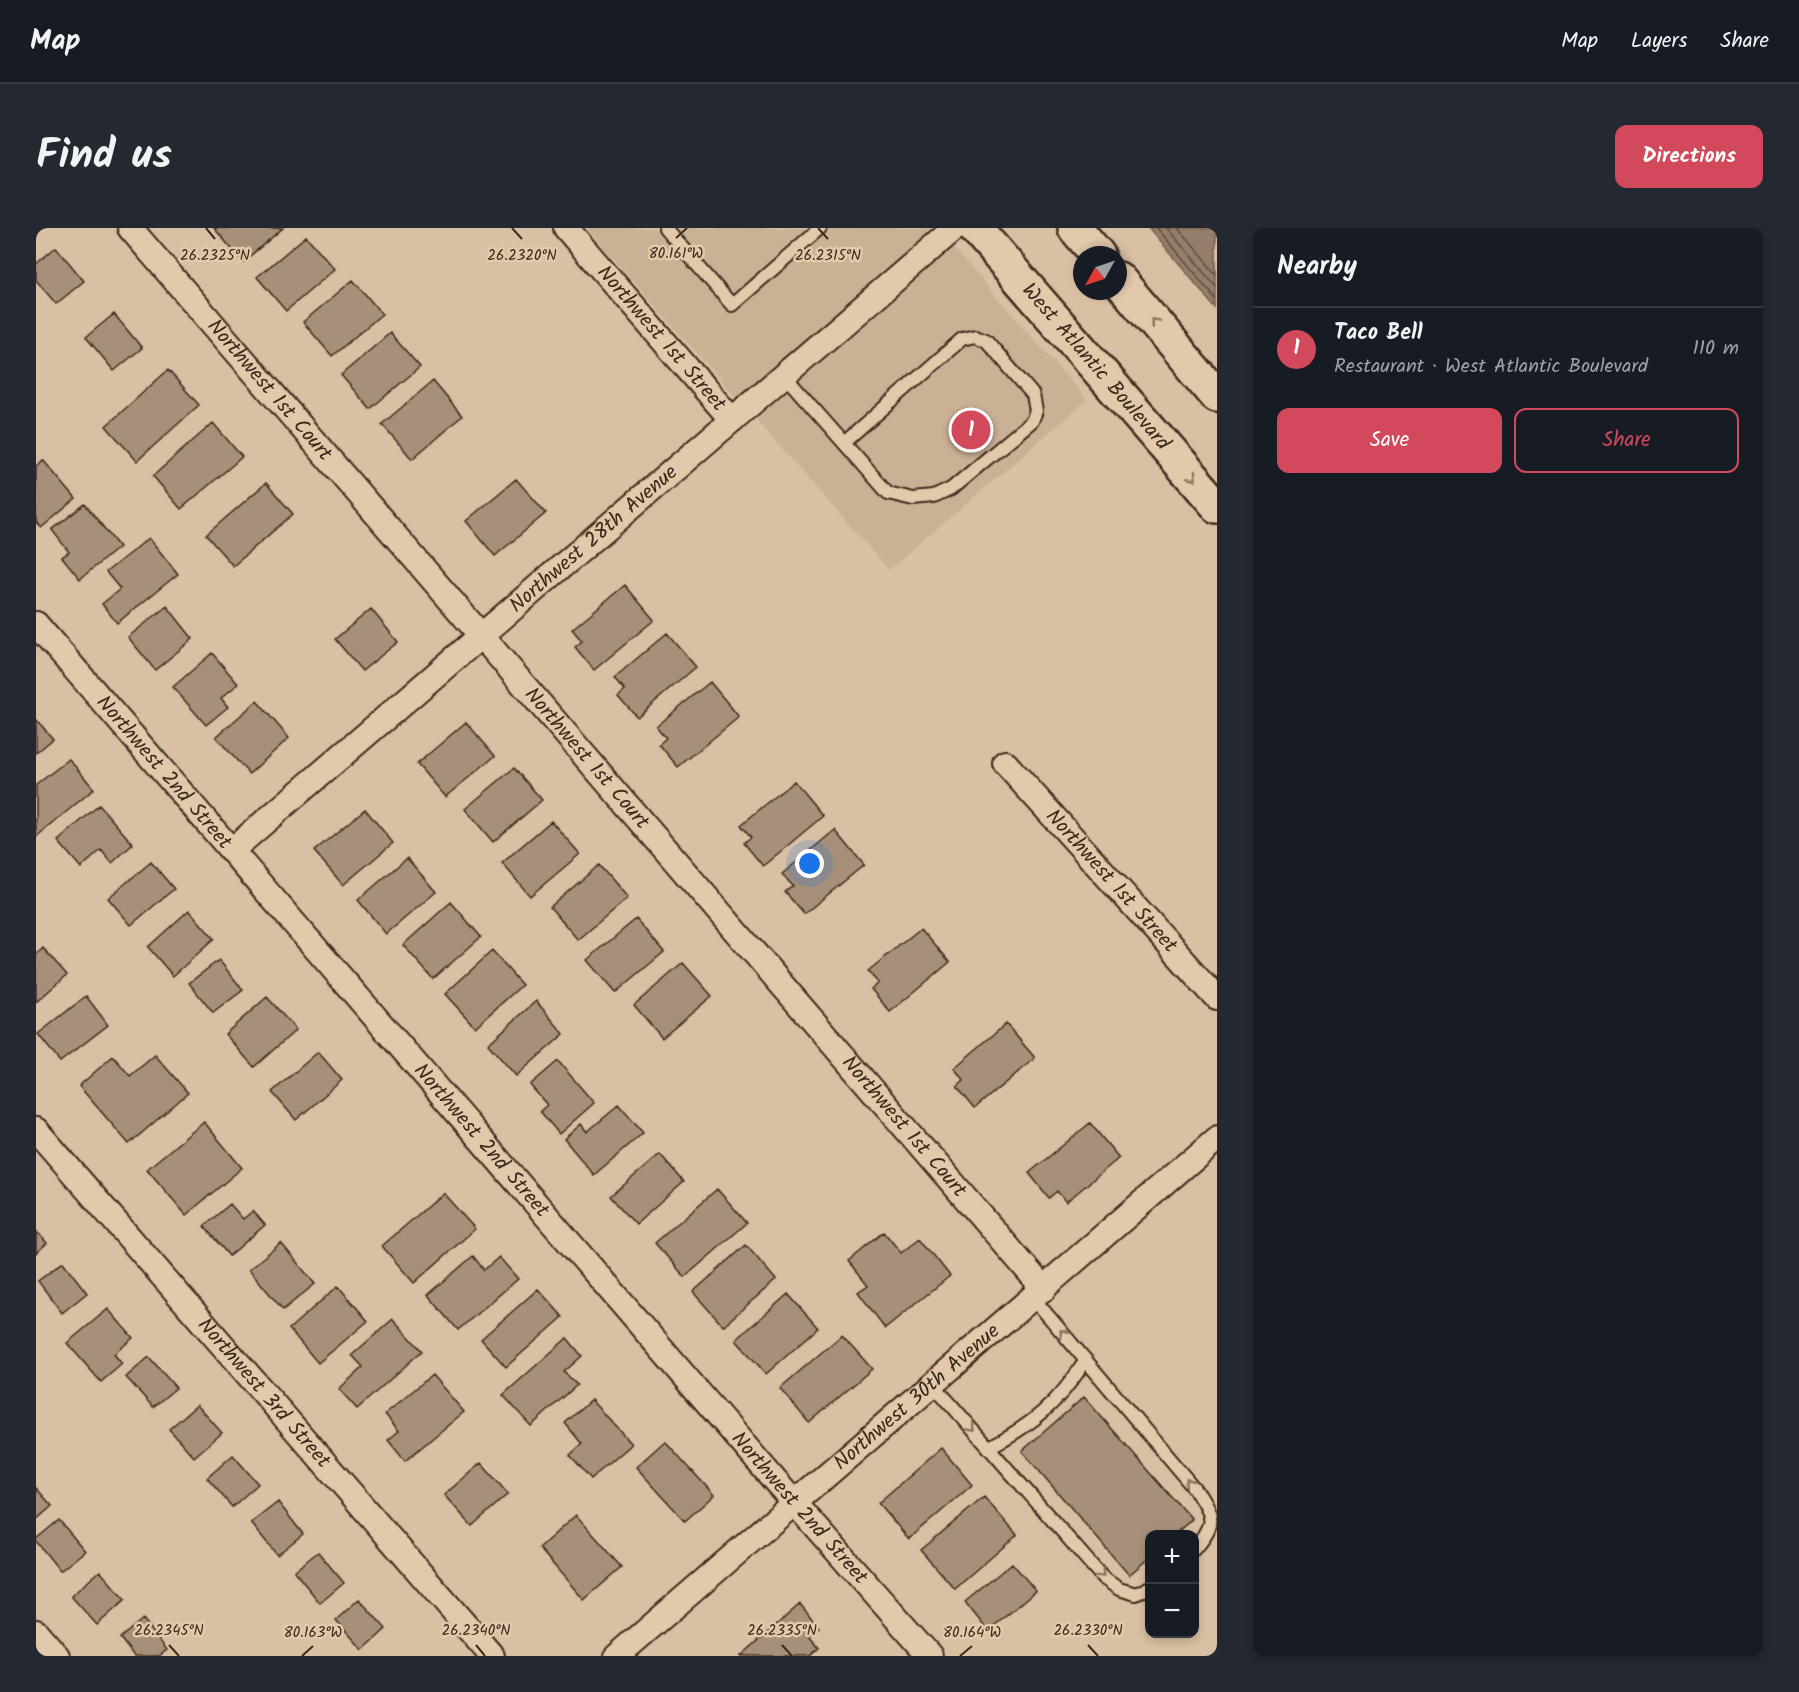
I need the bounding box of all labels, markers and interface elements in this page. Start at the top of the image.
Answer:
text: Map [30,19,81,64]
text: Map [1561,25,1598,58]
text: Layers [1631,25,1687,58]
text: Share [1720,25,1769,58]
text: Find us [36,123,172,190]
button: Directions [1615,125,1763,188]
text: 80.161°W [649,242,704,266]
text: 26.2325°N [180,244,250,268]
text: 26.2320°N [487,244,557,268]
text: 26.2315°N [795,244,861,268]
north arrow [1073,246,1127,300]
text: Nearby [1277,246,1357,288]
street label: Northwest 1st Street [589,258,735,420]
street label: West Atlantic Boulevard [1013,276,1179,458]
street label: Northwest 1st Court [199,312,341,469]
text: Taco Bell [1334,316,1423,351]
one-way arrow [1150,318,1161,329]
text: 1 [1293,333,1300,365]
text: 110 m [1693,333,1739,365]
text: Restaurant · West Atlantic Boulevard [1334,351,1648,383]
pin: 1 [952,408,990,452]
button: Save [1277,408,1502,473]
button: Share [1514,408,1739,473]
street label: Northwest 28th Avenue [502,456,686,621]
one-way arrow [1185,471,1196,482]
street label: Northwest 1st Court [516,680,658,837]
street label: Northwest 2nd Street [88,688,241,858]
street label: Northwest 1st Street [1037,801,1186,961]
your location [795,849,824,878]
street label: Northwest 1st Court [833,1048,975,1206]
street label: Northwest 2nd Street [405,1056,558,1226]
street label: Northwest 3rd Street [189,1310,339,1476]
street label: Northwest 30th Avenue [826,1315,1008,1479]
one-way arrow [1059,1329,1070,1340]
one-way arrow [965,1421,976,1432]
street label: Northwest 2nd Street [723,1424,877,1593]
one-way arrow [1185,1478,1196,1489]
map controls [1145,1530,1199,1638]
button: + [1145,1530,1199,1584]
one-way arrow [1093,1567,1104,1578]
button: − [1145,1584,1199,1638]
text: 26.2345°N [134,1619,204,1643]
text: 26.2340°N [442,1619,510,1643]
text: 26.2335°N [747,1619,817,1643]
text: 26.2330°N [1053,1619,1123,1643]
text: 80.163°W [284,1621,343,1645]
text: 80.164°W [943,1621,1001,1645]

